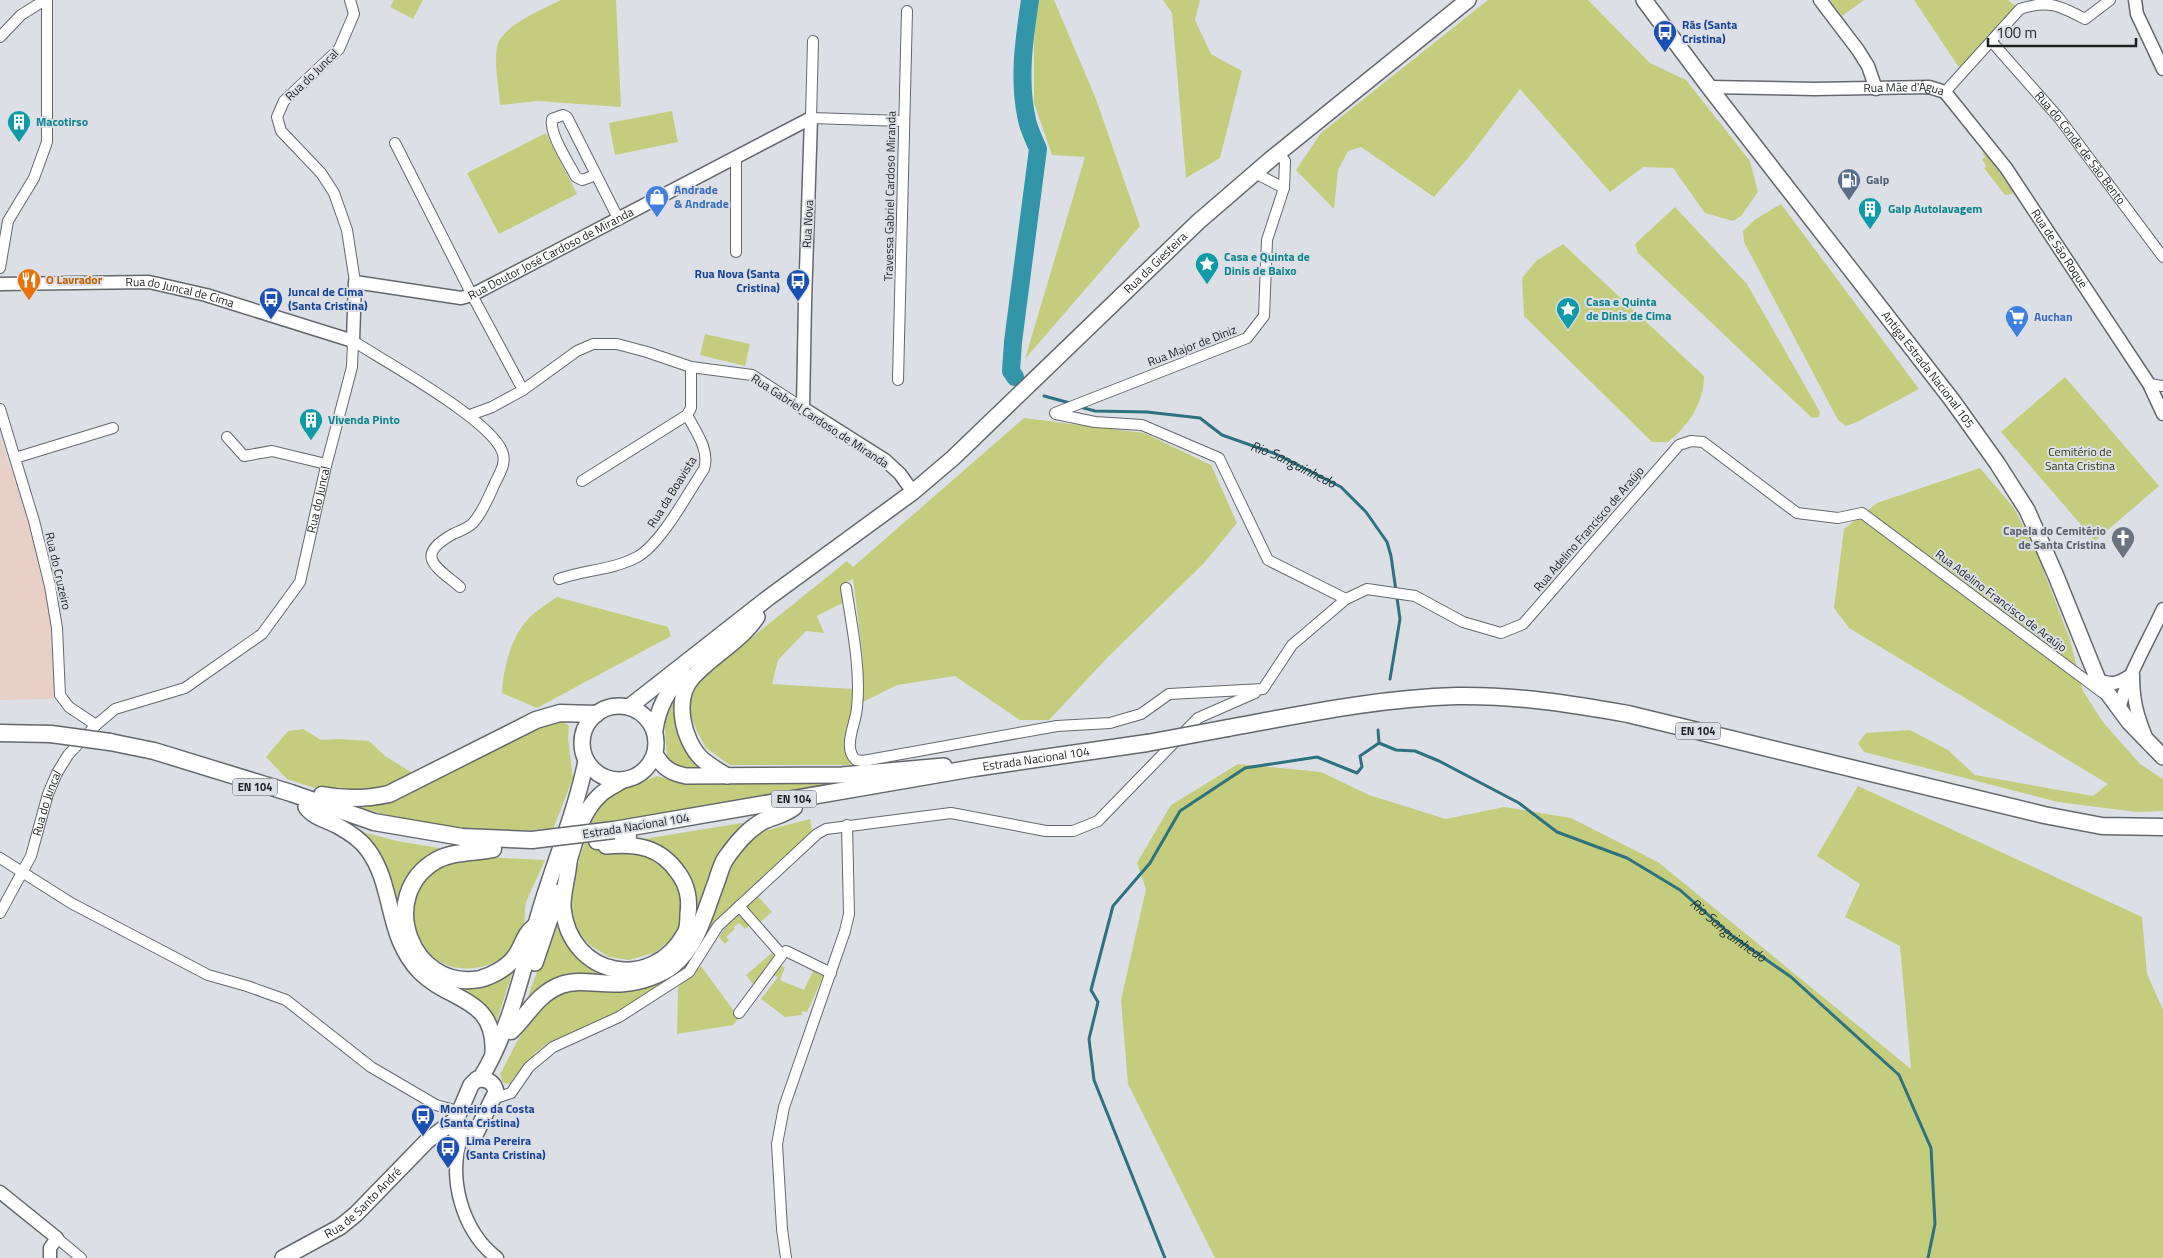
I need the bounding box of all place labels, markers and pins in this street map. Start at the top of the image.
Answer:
place label: Rãs (Santa Cristina) [1682,15,1737,48]
bus stop icon: Rãs (Santa Cristina) [1652,19,1678,53]
building icon: Macotirso [6,109,32,143]
place label: Macotirso [36,112,88,131]
fuel station icon: Galp [1836,167,1862,201]
place label: Galp [1866,170,1890,189]
place label: Andrade & Andrade [674,180,729,213]
shop icon: Andrade & Andrade [644,184,670,218]
building icon: Galp Autolavagem [1857,196,1883,230]
place label: Galp Autolavagem [1888,199,1982,218]
place label: Casa e Quinta de Dinis de Baixo [1224,247,1310,280]
place icon: Casa e Quinta de Dinis de Baixo [1194,251,1220,285]
place label: Rua Nova (Santa Cristina) [694,264,780,297]
restaurant icon: O Lavrador [16,267,42,301]
bus stop icon: Rua Nova (Santa Cristina) [785,268,811,302]
place label: O Lavrador [46,270,103,289]
place label: Juncal de Cima (Santa Cristina) [288,282,368,315]
bus stop icon: Juncal de Cima (Santa Cristina) [258,286,284,320]
place label: Casa e Quinta de Dinis de Cima [1586,292,1671,325]
place icon: Casa e Quinta de Dinis de Cima [1555,296,1581,330]
supermarket icon: Auchan [2004,304,2030,338]
place label: Auchan [2034,307,2073,326]
building icon: Vivenda Pinto [298,407,324,441]
place label: Vivenda Pinto [328,410,400,429]
place label: Capela do Cemitério de Santa Cristina [2003,521,2106,554]
church icon: Capela do Cemitério de Santa Cristina [2110,525,2136,559]
place label: Monteiro da Costa (Santa Cristina) [440,1099,535,1132]
bus stop icon: Monteiro da Costa (Santa Cristina) [410,1103,436,1137]
place label: Lima Pereira (Santa Cristina) [466,1131,546,1164]
bus stop icon: Lima Pereira (Santa Cristina) [435,1135,461,1169]

